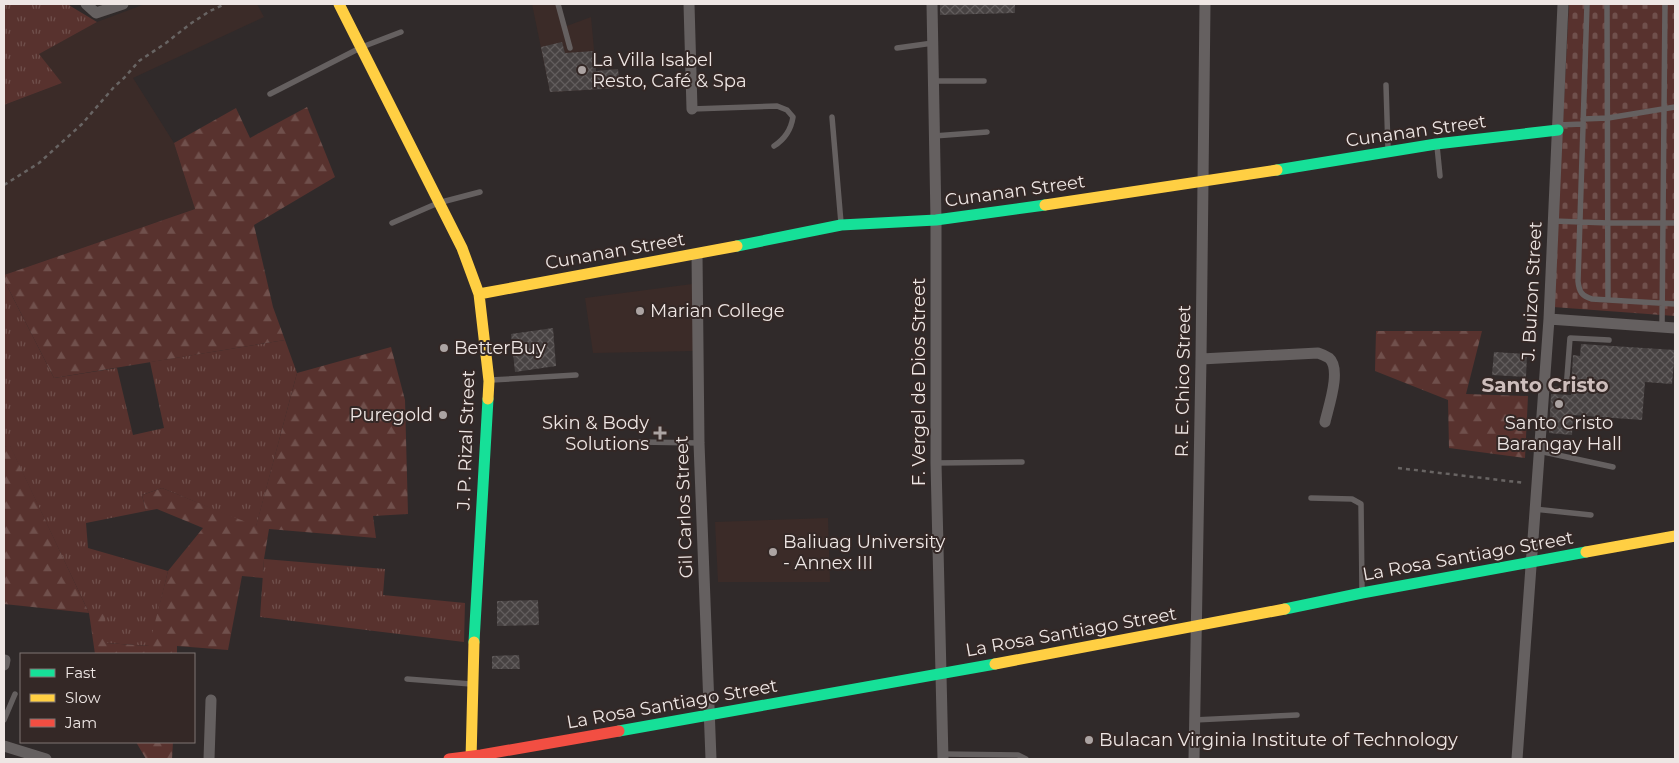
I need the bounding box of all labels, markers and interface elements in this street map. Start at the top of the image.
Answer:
place label: La Villa Isabel Resto, Café & Spa [592,49,747,92]
marker: La Villa Isabel Resto, Café & Spa [576,64,588,76]
street label: Cunanan Street [1344,110,1488,152]
street label: Cunanan Street [943,170,1087,212]
street label: J. Buizon Street [1517,221,1547,362]
street label: Cunanan Street [543,228,687,274]
street label: F. Vergel de Dios Street [908,278,930,486]
place label: Marian College [650,300,785,322]
marker: Marian College [634,305,646,317]
street label: R. E. Chico Street [1171,305,1195,457]
place label: BetterBuy [454,337,546,359]
marker: BetterBuy [438,342,450,354]
street label: J. P. Rizal Street [453,370,479,511]
district label: Santo Cristo [1481,373,1609,397]
marker: Santo Cristo Barangay Hall [1553,398,1565,410]
place label: Puregold [349,404,433,426]
marker: Puregold [437,409,449,421]
place label: Skin & Body Solutions [542,412,649,455]
place label: Santo Cristo Barangay Hall [1496,412,1622,455]
marker: Skin & Body Solutions [653,426,667,440]
street label: Gil Carlos Street [671,435,697,579]
street label: La Rosa Santiago Street [1361,527,1575,585]
place label: Baliuag University - Annex III [783,531,946,574]
marker: Baliuag University - Annex III [767,546,779,558]
street label: La Rosa Santiago Street [964,603,1178,661]
legend [20,653,195,743]
text: Fast [65,663,96,682]
street label: La Rosa Santiago Street [565,675,779,733]
text: Slow [65,688,101,707]
text: Jam [64,713,97,732]
place label: Bulacan Virginia Institute of Technology [1099,729,1458,751]
marker: Bulacan Virginia Institute of Technology [1083,734,1095,746]

